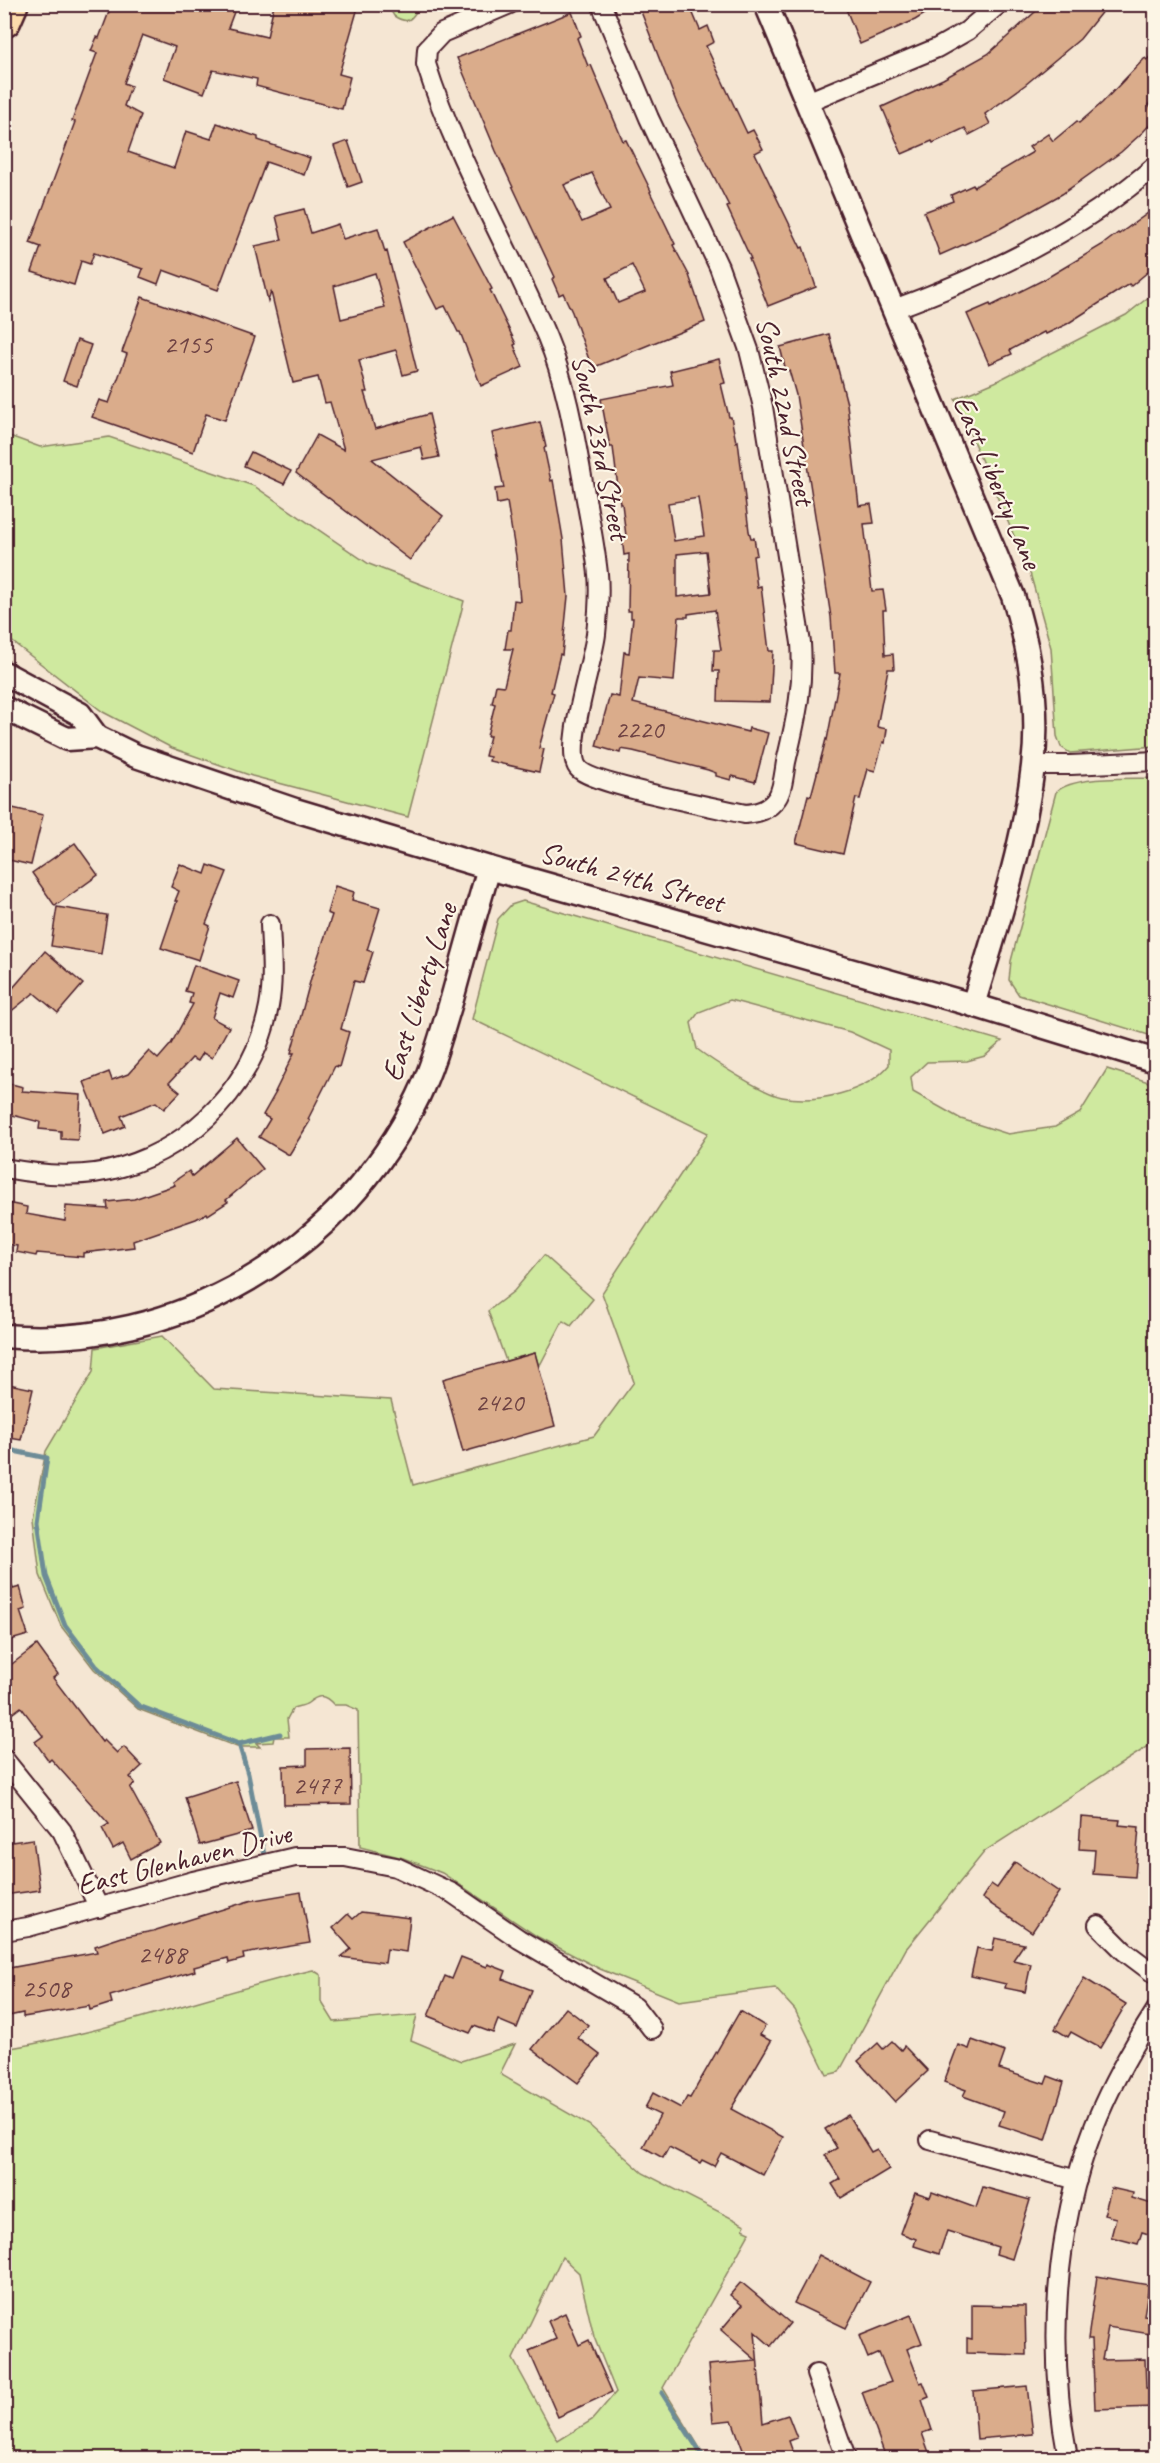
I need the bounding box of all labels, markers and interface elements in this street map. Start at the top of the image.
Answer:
street label: South 22nd Street [748,314,825,511]
house number: 2155 [164,327,214,361]
street label: South 23rd Street [563,351,640,546]
street label: East Liberty Lane [944,389,1053,577]
house number: 2220 [615,712,665,746]
street label: South 24th Street [536,833,731,922]
street label: East Liberty Lane [372,896,466,1086]
house number: 2420 [475,1385,525,1419]
house number: 2477 [293,1768,343,1802]
street label: East Glenhaven Drive [73,1814,297,1904]
house number: 2488 [138,1937,189,1971]
house number: 2508 [22,1971,73,2005]

